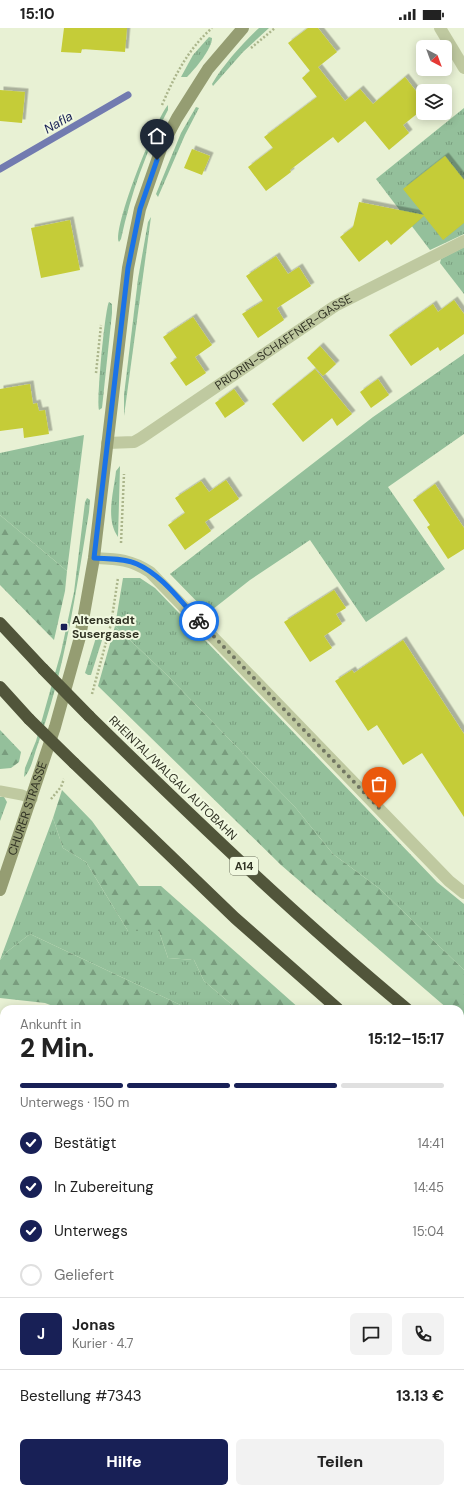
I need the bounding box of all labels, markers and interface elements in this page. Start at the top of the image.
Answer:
text: 15:10 [20,4,55,24]
north arrow [416,40,452,76]
map controls [416,40,452,120]
button: layers [416,84,452,120]
water label: Nafla [41,107,76,137]
pin [140,119,174,160]
icon: home [146,125,168,147]
street label: PRIORIN-SCHAFFNER-GASSE [212,291,355,393]
courier [179,601,219,641]
icon: bike [188,610,210,632]
place label: Altenstadt Susergasse [72,612,139,642]
marker: Altenstadt Susergasse [59,622,69,632]
street label: RHEINTAL/WALGAU AUTOBAHN [105,712,241,844]
street label: CHURER STRASSE [4,759,51,858]
pin [362,767,396,808]
icon: bag [368,773,390,795]
road number: A14 [230,857,258,875]
text: Ankunft in [20,1016,81,1033]
text: 15:12–15:17 [368,1029,444,1049]
text: 2 Min. [20,1031,94,1065]
text: Unterwegs · 150 m [20,1094,129,1111]
icon: check [20,1132,42,1154]
text: Bestätigt [54,1133,116,1153]
text: 14:41 [417,1135,444,1152]
icon: check [20,1176,42,1198]
text: In Zubereitung [54,1177,154,1197]
text: 14:45 [414,1179,444,1196]
icon: check [20,1220,42,1242]
text: Unterwegs [54,1221,128,1241]
text: 15:04 [413,1223,444,1240]
text: Geliefert [54,1265,114,1285]
button: chat [350,1313,392,1355]
button: phone [402,1313,444,1355]
text: Jonas [72,1315,115,1335]
text: J [37,1324,45,1344]
text: Kurier · 4.7 [72,1335,133,1352]
text: Bestellung #7343 [20,1386,142,1406]
text: 13.13 € [396,1386,444,1406]
button: Hilfe [20,1439,228,1485]
button: Teilen [236,1439,444,1485]

